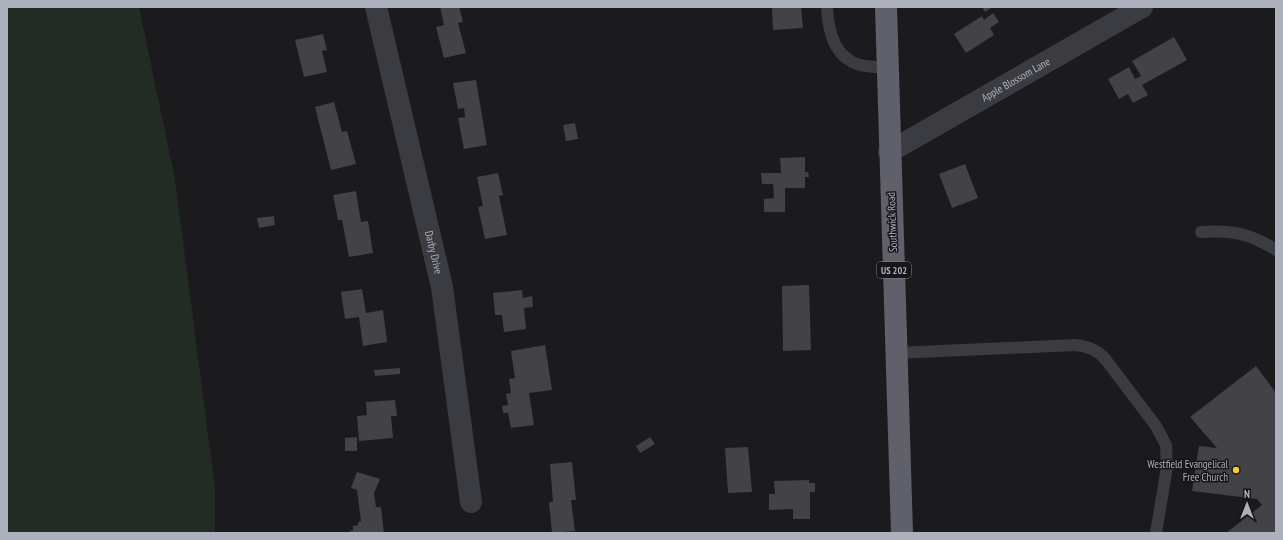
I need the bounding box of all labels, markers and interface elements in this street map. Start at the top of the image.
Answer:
street label: Apple Blossom Lane [979,54,1053,105]
street label: Southwick Road [884,192,900,252]
street label: Darby Drive [422,229,446,276]
road number: US 202 [877,262,911,278]
place label: Westfield Evangelical Free Church [1147,457,1228,484]
marker: Westfield Evangelical Free Church [1231,465,1241,475]
north arrow [1227,484,1267,524]
text: N [1244,487,1250,501]

